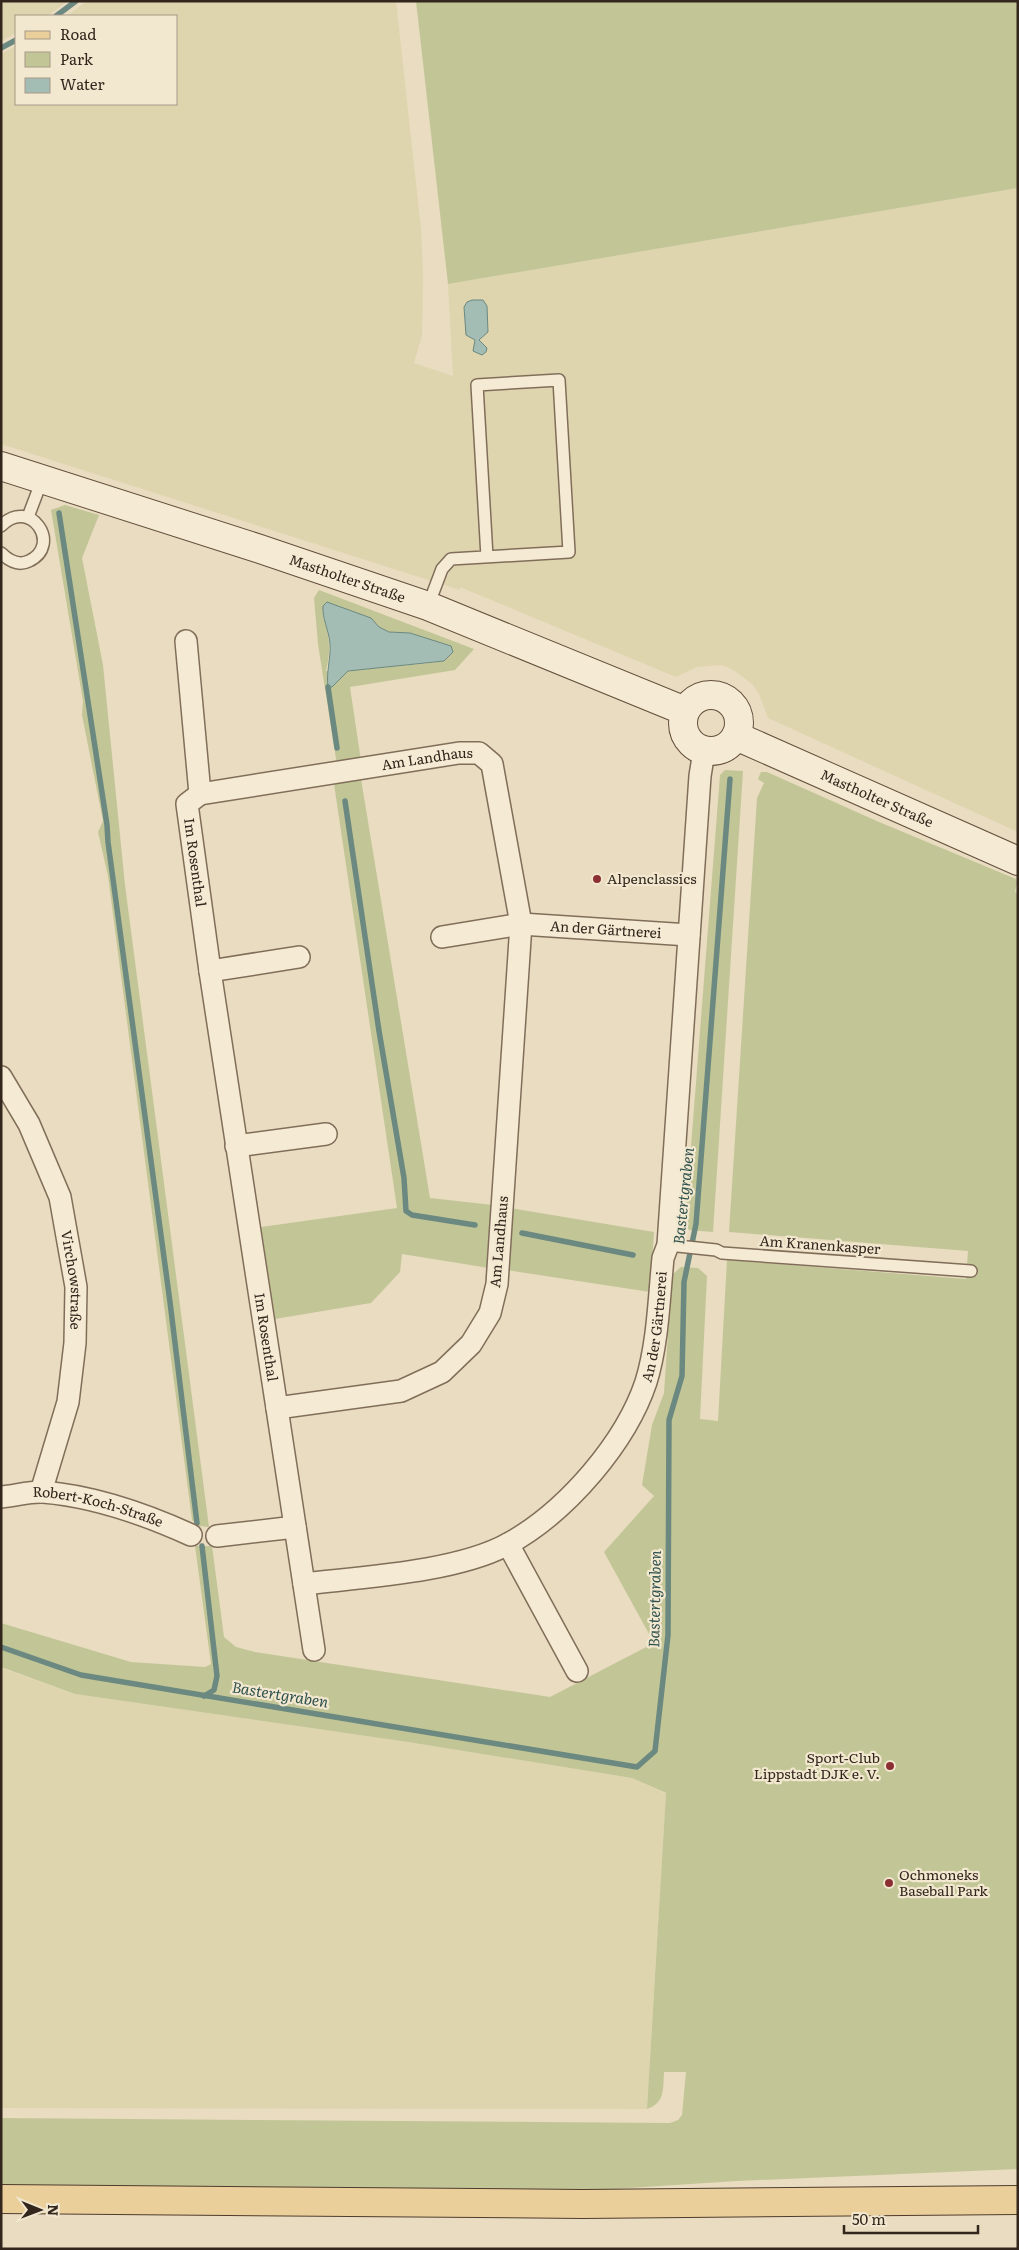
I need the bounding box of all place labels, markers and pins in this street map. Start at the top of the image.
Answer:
place label: Alpenclassics [607,868,696,888]
marker: Alpenclassics [591,873,603,885]
place label: Sport-Club Lippstadt DJK e. V. [754,1747,880,1783]
marker: Sport-Club Lippstadt DJK e. V. [884,1760,896,1772]
place label: Ochmoneks Baseball Park [899,1864,988,1900]
marker: Ochmoneks Baseball Park [883,1877,895,1889]

